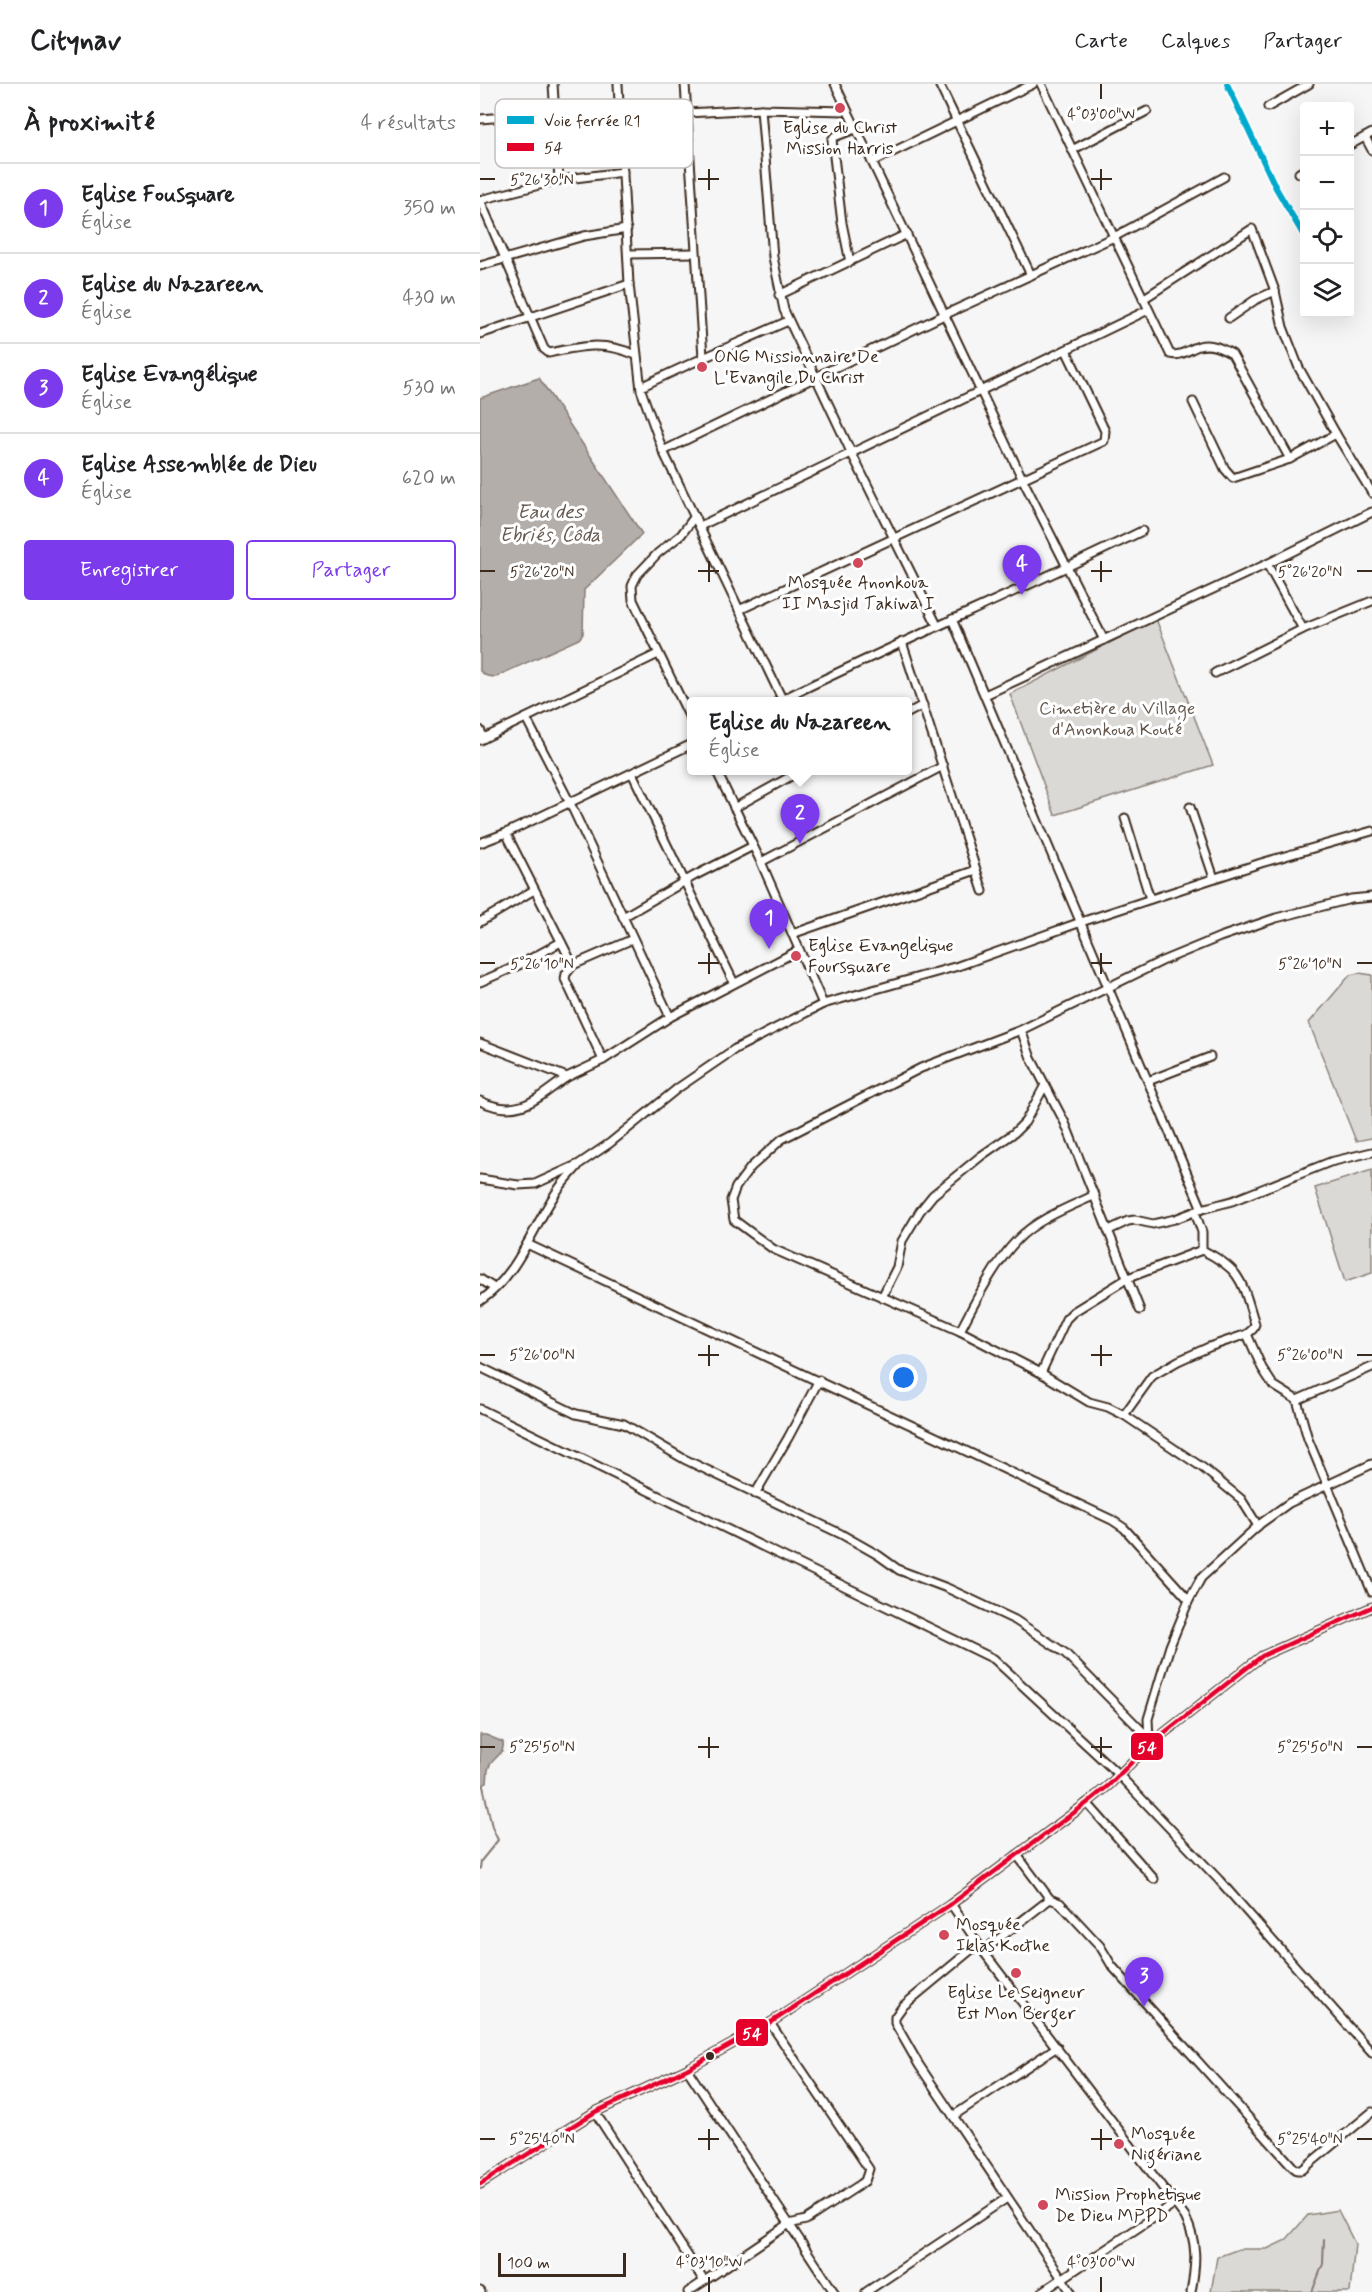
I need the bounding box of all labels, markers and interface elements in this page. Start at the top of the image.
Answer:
text: Citynav [30,23,121,60]
text: Carte [1074,27,1128,55]
text: Calques [1161,27,1230,55]
text: Partager [1263,27,1342,55]
legend [495,99,693,168]
marker: Eglise du Christ Mission Harris [833,101,847,115]
map controls [1300,102,1354,318]
button: + [1300,102,1354,156]
text: 4°03'00"W [1067,105,1135,125]
text: À proximité [24,106,155,140]
text: 4 résultats [361,110,456,137]
text: Voie ferrée R1 [544,111,640,132]
place label: Eglise du Christ Mission Harris [783,116,898,161]
text: 54 [544,138,564,159]
button: − [1300,156,1354,210]
text: 5°26'30"N [510,171,574,191]
text: Eglise Fousquare [81,181,235,209]
text: 1 [39,195,48,222]
text: 350 m [403,195,456,222]
text: Église [81,209,132,236]
button: locate [1300,210,1354,264]
button: layers [1300,264,1354,318]
text: Eglise du Nazareen [81,271,263,299]
text: 2 [39,285,48,312]
text: 430 m [403,285,456,312]
text: Église [81,299,132,326]
place label: ONG Missionnaire De L'Evangile Du Christ [714,345,879,391]
marker: ONG Missionnaire De L'Evangile Du Christ [695,360,709,374]
text: Eglise Evangélique [81,361,258,389]
text: 3 [39,375,48,402]
text: 530 m [402,375,456,402]
text: Église [81,389,132,416]
text: Eglise Assemblée de Dieu [81,451,317,479]
text: 4 [38,465,49,492]
text: 620 m [402,465,456,492]
text: Église [81,479,132,506]
water label: Eau des Ebriés, Côda [500,499,600,549]
button: Enregistrer [24,540,234,600]
button: Partager [246,540,456,600]
pin: 4 [1002,546,1042,595]
marker: Mosquée Anonkoua II Masjid Takiwa I [851,556,865,570]
text: 5°26'20"N [510,563,574,583]
text: 5°26'20"N [1278,563,1342,583]
place label: Mosquée Anonkoua II Masjid Takiwa I [782,571,934,616]
popup [687,697,912,775]
park label: Cimetière du Village d'Anonkoua Kouté [1039,697,1195,742]
text: Eglise du Nazareen [709,709,890,737]
text: Église [709,737,760,764]
pin: 2 [780,794,820,844]
pin: 1 [750,900,788,949]
place label: Eglise Evangelique Foursquare [808,934,954,979]
marker: Eglise Evangelique Foursquare [789,949,803,963]
text: 5°26'10"N [510,955,574,975]
text: 5°26'10"N [1278,955,1342,975]
text: 5°26'00"N [509,1346,575,1366]
text: 5°26'00"N [1277,1346,1343,1366]
your location [889,1363,918,1392]
line badge: 54 [1130,1732,1164,1761]
text: 5°25'50"N [509,1738,575,1758]
text: 54 [1137,1738,1157,1759]
text: 5°25'50"N [1277,1738,1343,1758]
place label: Mosquée Iklas Kocthe [956,1913,1050,1958]
marker: Mosquée Iklas Kocthe [937,1928,951,1942]
pin: 3 [1124,1958,1164,2007]
marker: Eglise Le Seigneur Est Mon Berger [1009,1966,1023,1980]
place label: Eglise Le Seigneur Est Mon Berger [947,1981,1085,2028]
line badge: 54 [735,2018,769,2047]
text: 54 [742,2024,762,2045]
unlabelled marker [704,2050,716,2062]
place label: Mosquée Nigériane [1131,2122,1202,2169]
text: 5°25'40"N [509,2130,575,2150]
text: 5°25'40"N [1277,2130,1343,2150]
marker: Mosquée Nigériane [1112,2137,1126,2151]
place label: Mission Prophetique De Dieu MPPD [1055,2183,1201,2228]
marker: Mission Prophetique De Dieu MPPD [1036,2198,1050,2212]
scale bar [498,2250,626,2278]
text: 100 m [507,2253,550,2274]
text: 4°03'10"W [676,2253,742,2273]
text: 4°03'00"W [1067,2253,1135,2273]

